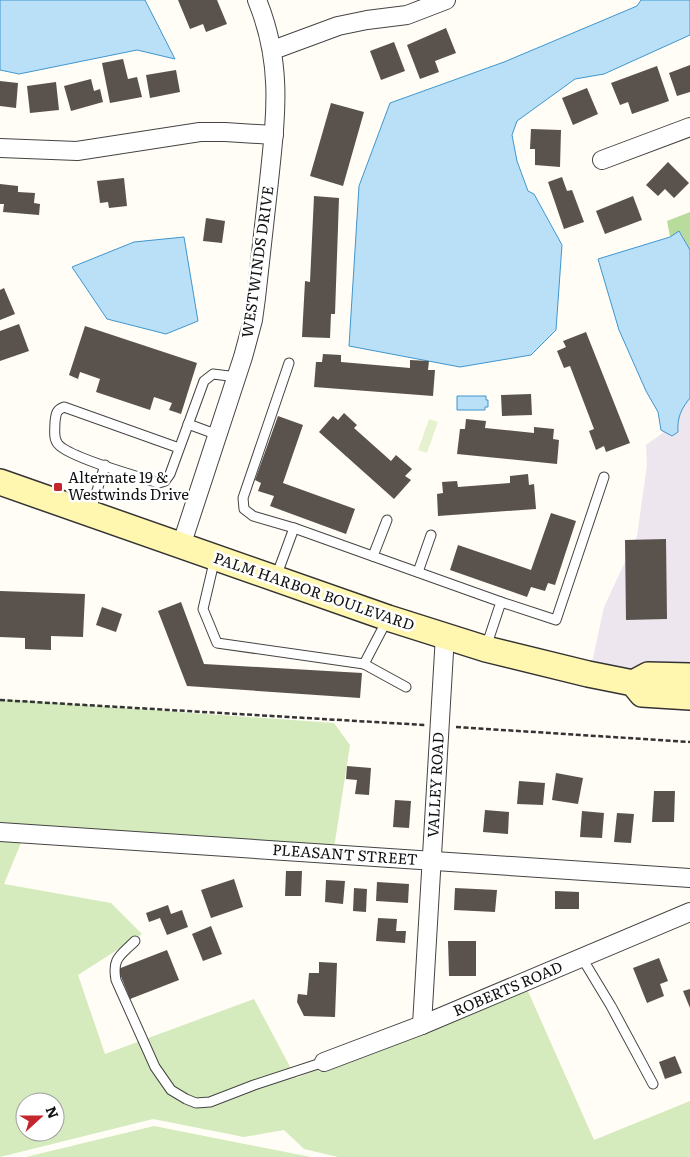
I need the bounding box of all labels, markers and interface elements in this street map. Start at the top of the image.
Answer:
street label: WESTWINDS DRIVE [234,184,279,339]
place label: Alternate 19 & Westwinds Drive [68,465,189,505]
marker: Alternate 19 & Westwinds Drive [52,481,64,493]
street label: PALM HARBOR BOULEVARD [211,545,418,636]
street label: VALLEY ROAD [420,731,449,838]
street label: PLEASANT STREET [272,837,419,870]
street label: ROBERTS ROAD [449,954,566,1021]
north arrow [15,1092,65,1142]
text: N [42,1103,65,1121]

